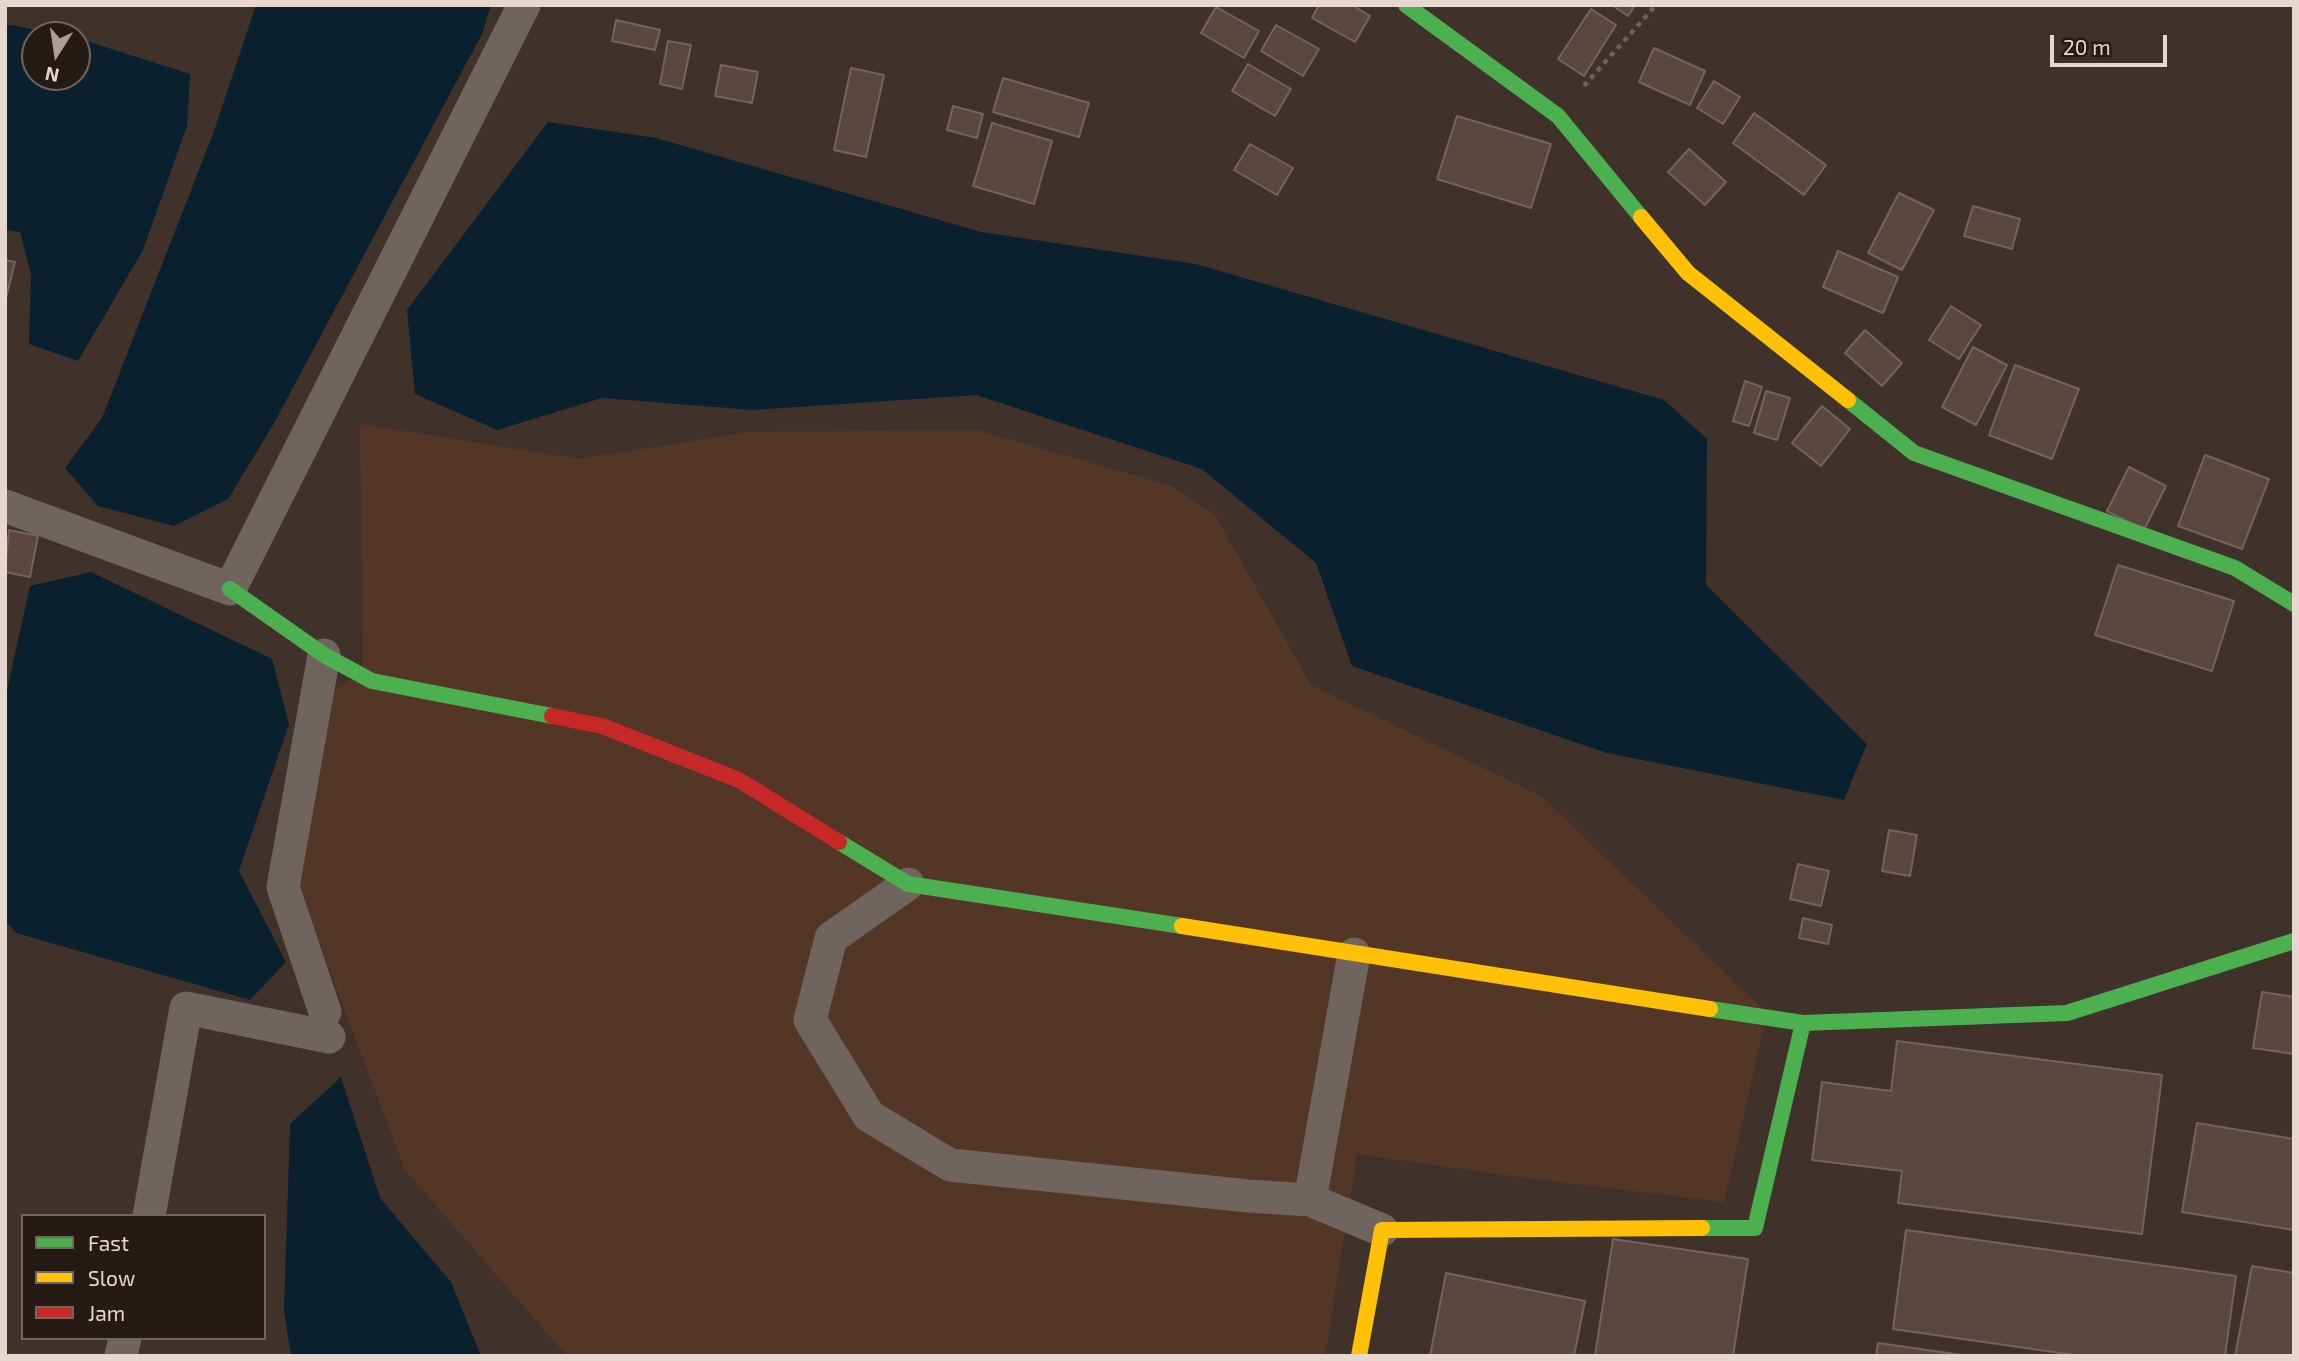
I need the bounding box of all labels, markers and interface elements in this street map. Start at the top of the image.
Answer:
north arrow [21,21,91,91]
scale bar [2054,21,2171,65]
text: 20 m [2063,34,2111,59]
text: N [43,62,61,88]
legend [21,1214,266,1340]
text: Fast [88,1230,129,1255]
text: Slow [88,1265,135,1290]
text: Jam [88,1300,125,1325]

